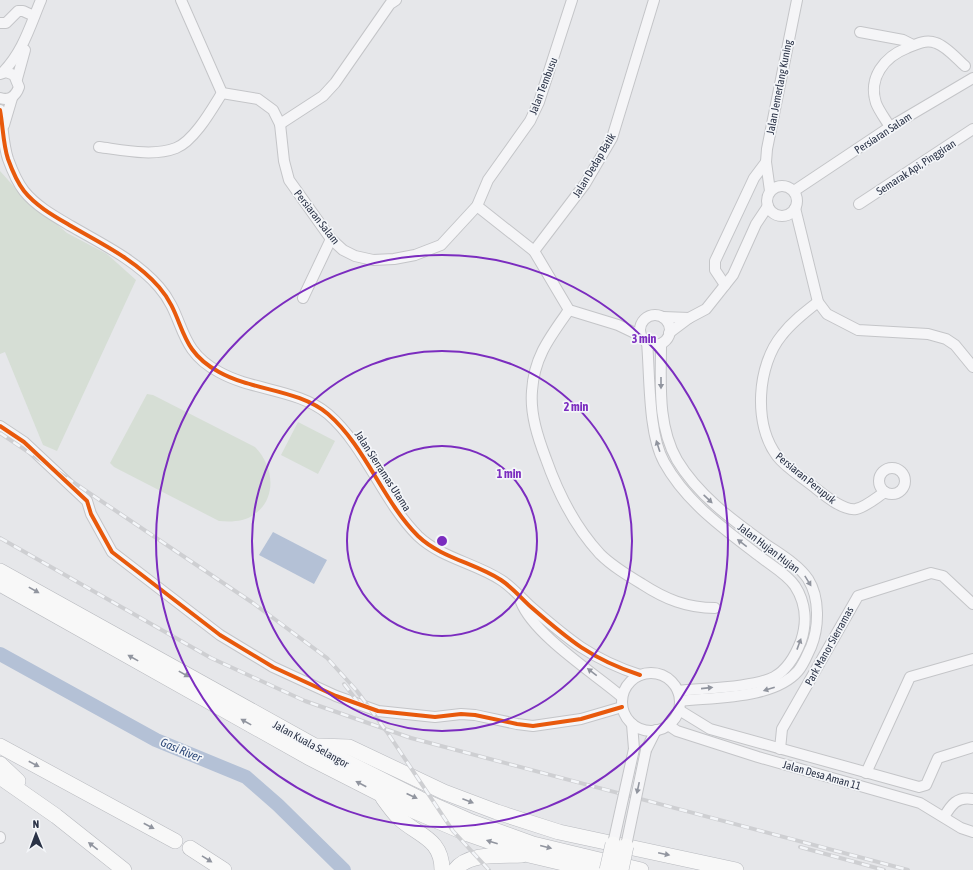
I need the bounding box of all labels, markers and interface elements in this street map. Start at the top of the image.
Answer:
street label: Jalan Jemerlang Kuning [764,38,794,135]
street label: Jalan Tembusu [527,56,559,116]
street label: Persiaran Salam [852,110,914,156]
street label: Jalan Dedap Batik [570,131,618,199]
street label: Semarak Api, Pinggiran [874,137,958,197]
street label: Persiaran Salam [292,187,342,247]
text: 3 min [632,332,656,346]
one-way arrow [658,377,664,390]
text: 2 min [564,400,588,414]
street label: Jalan Sierramas Utama [353,429,413,513]
one-way arrow [655,440,661,452]
street label: Persiaran Perupuk [773,450,839,506]
text: 1 min [497,467,521,481]
one-way arrow [704,494,713,503]
street label: Jalan Hujan Hujan [736,521,802,575]
centre of rings [435,534,449,548]
one-way arrow [737,538,748,547]
one-way arrow [804,576,812,586]
one-way arrow [28,587,40,593]
street label: Park Manor Sierramas [802,604,856,687]
one-way arrow [797,638,803,650]
one-way arrow [127,655,139,662]
one-way arrow [587,668,598,676]
one-way arrow [178,670,190,677]
one-way arrow [701,685,713,691]
one-way arrow [763,686,775,692]
street label: Jalan Kuala Selangor [271,718,352,770]
one-way arrow [241,719,252,725]
water label: Gasi River [158,735,204,765]
street label: Jalan Desa Aman 11 [782,758,862,792]
one-way arrow [28,761,40,768]
one-way arrow [355,781,366,787]
one-way arrow [635,782,641,794]
one-way arrow [406,793,417,799]
one-way arrow [462,798,473,804]
north arrow [16,814,56,854]
text: N [32,818,39,830]
one-way arrow [143,823,154,830]
one-way arrow [486,839,498,845]
one-way arrow [88,841,99,850]
one-way arrow [540,844,552,850]
one-way arrow [658,852,670,858]
one-way arrow [201,856,213,863]

